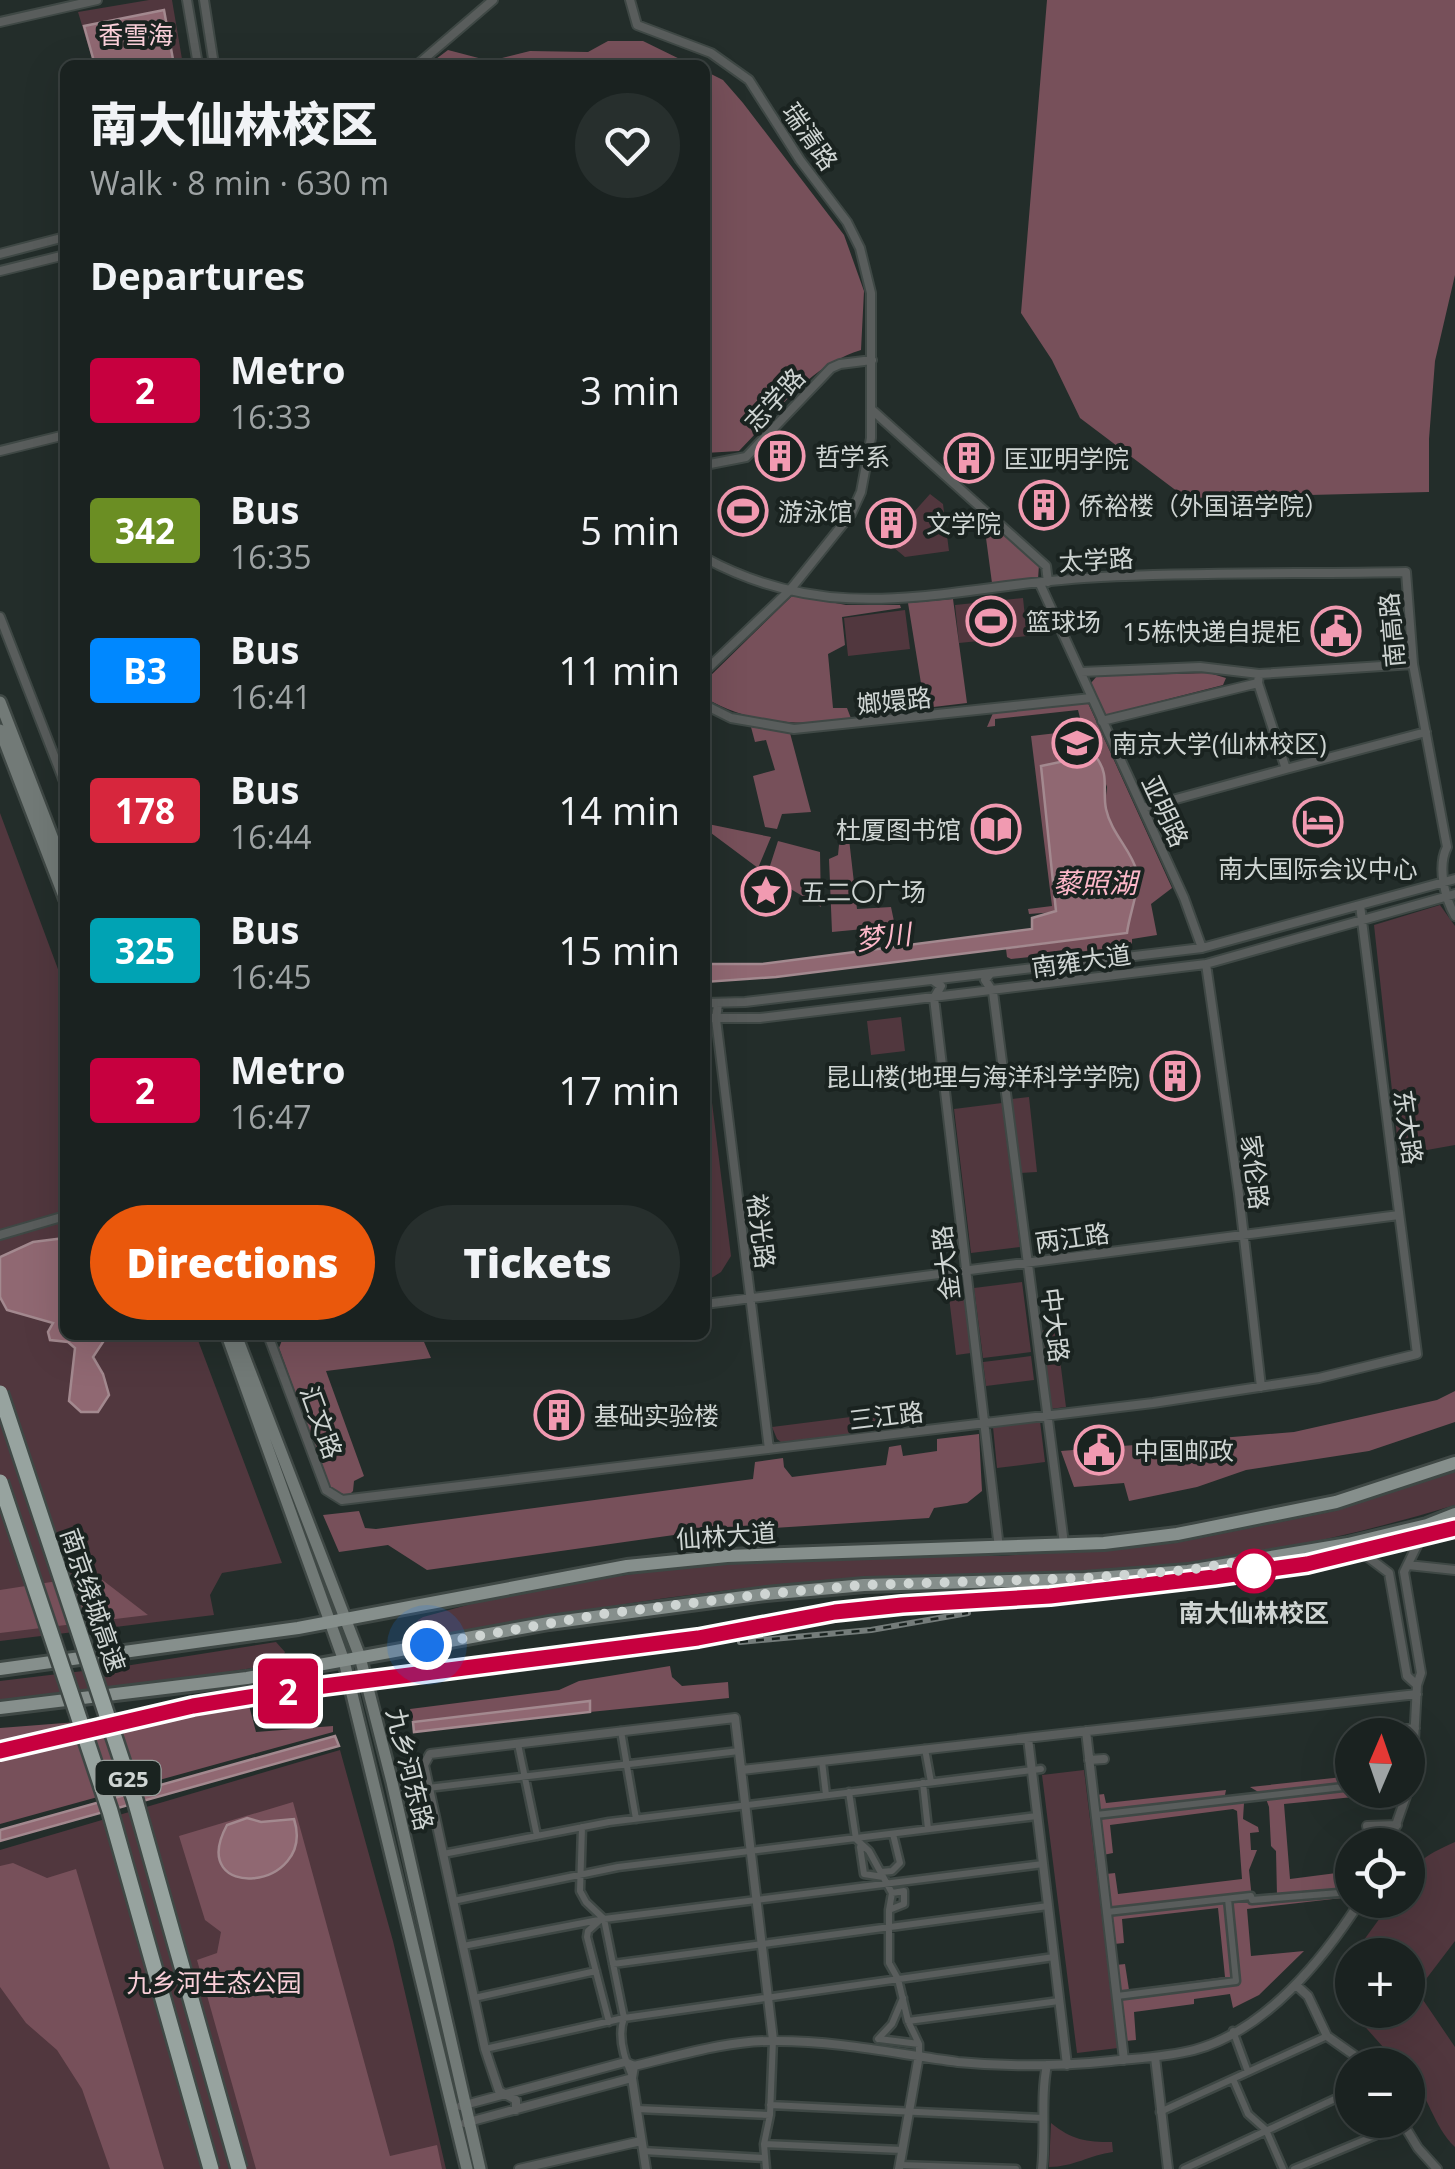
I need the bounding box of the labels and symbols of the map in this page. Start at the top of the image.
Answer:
park label: 香雪海 [98,17,174,51]
street label: 瑞清路 [776,96,846,176]
street label: 志学路 [736,360,812,438]
building icon: 哲学系 [754,430,806,482]
building icon: 匡亚明学院 [943,432,995,484]
place label: 哲学系 [815,439,890,473]
place label: 匡亚明学院 [1004,441,1129,475]
building icon: 侨裕楼（外国语学院） [1018,479,1070,531]
sports icon: 游泳馆 [717,485,769,537]
place label: 侨裕楼（外国语学院） [1079,488,1329,522]
place label: 游泳馆 [778,494,853,528]
building icon: 文学院 [865,497,917,549]
place label: 文学院 [926,506,1001,540]
street label: 太学路 [1058,540,1134,578]
street label: 南高路 [1371,591,1411,669]
sports icon: 篮球场 [965,595,1017,647]
place label: 篮球场 [1026,604,1101,638]
public building icon: 15栋快递自提柜 [1310,605,1362,657]
place label: 15栋快递自提柜 [1122,614,1301,648]
street label: 嫏嬛路 [855,679,933,721]
school or university icon: 南京大学(仙林校区) [1051,717,1103,769]
place label: 南京大学(仙林校区) [1112,726,1327,760]
street label: 亚明路 [1135,770,1197,852]
hotel icon: 南大国际会议中心 [1292,796,1344,848]
library icon: 杜厦图书馆 [970,803,1022,855]
place label: 杜厦图书馆 [836,812,961,846]
place label: 南大国际会议中心 [1218,851,1418,885]
water label: 藜照湖 [1053,863,1141,901]
place icon: 五二〇广场 [740,865,792,917]
place label: 五二〇广场 [801,874,926,908]
water label: 梦川 [853,913,916,958]
street label: 南雍大道 [1029,936,1133,984]
building icon: 昆山楼(地理与海洋科学学院) [1149,1050,1201,1102]
place label: 昆山楼(地理与海洋科学学院) [825,1059,1140,1093]
street label: 东大路 [1387,1087,1431,1167]
street label: 家伦路 [1235,1133,1277,1211]
street label: 裕光路 [741,1192,783,1270]
street label: 两江路 [1032,1215,1112,1259]
street label: 金大路 [924,1224,966,1302]
street label: 中大路 [1035,1286,1077,1364]
street label: 汇文路 [293,1381,351,1463]
building icon: 基础实验楼 [533,1389,585,1441]
street label: 三江路 [847,1394,925,1436]
place label: 基础实验楼 [594,1398,719,1432]
public building icon: 中国邮政 [1073,1424,1125,1476]
place label: 中国邮政 [1134,1433,1234,1467]
street label: 仙林大道 [675,1515,777,1555]
street label: 南京绕城高速 [54,1524,134,1676]
marker: 南大仙林校区 [1233,1550,1275,1592]
place label: 南大仙林校区 [1179,1595,1329,1629]
your location [402,1620,452,1670]
line badge: 2 [256,1658,320,1724]
street label: 九乡河东路 [379,1704,443,1834]
north arrow [1335,1718,1425,1808]
road number: G25 [96,1761,160,1795]
park label: 九乡河生态公园 [126,1965,302,1999]

